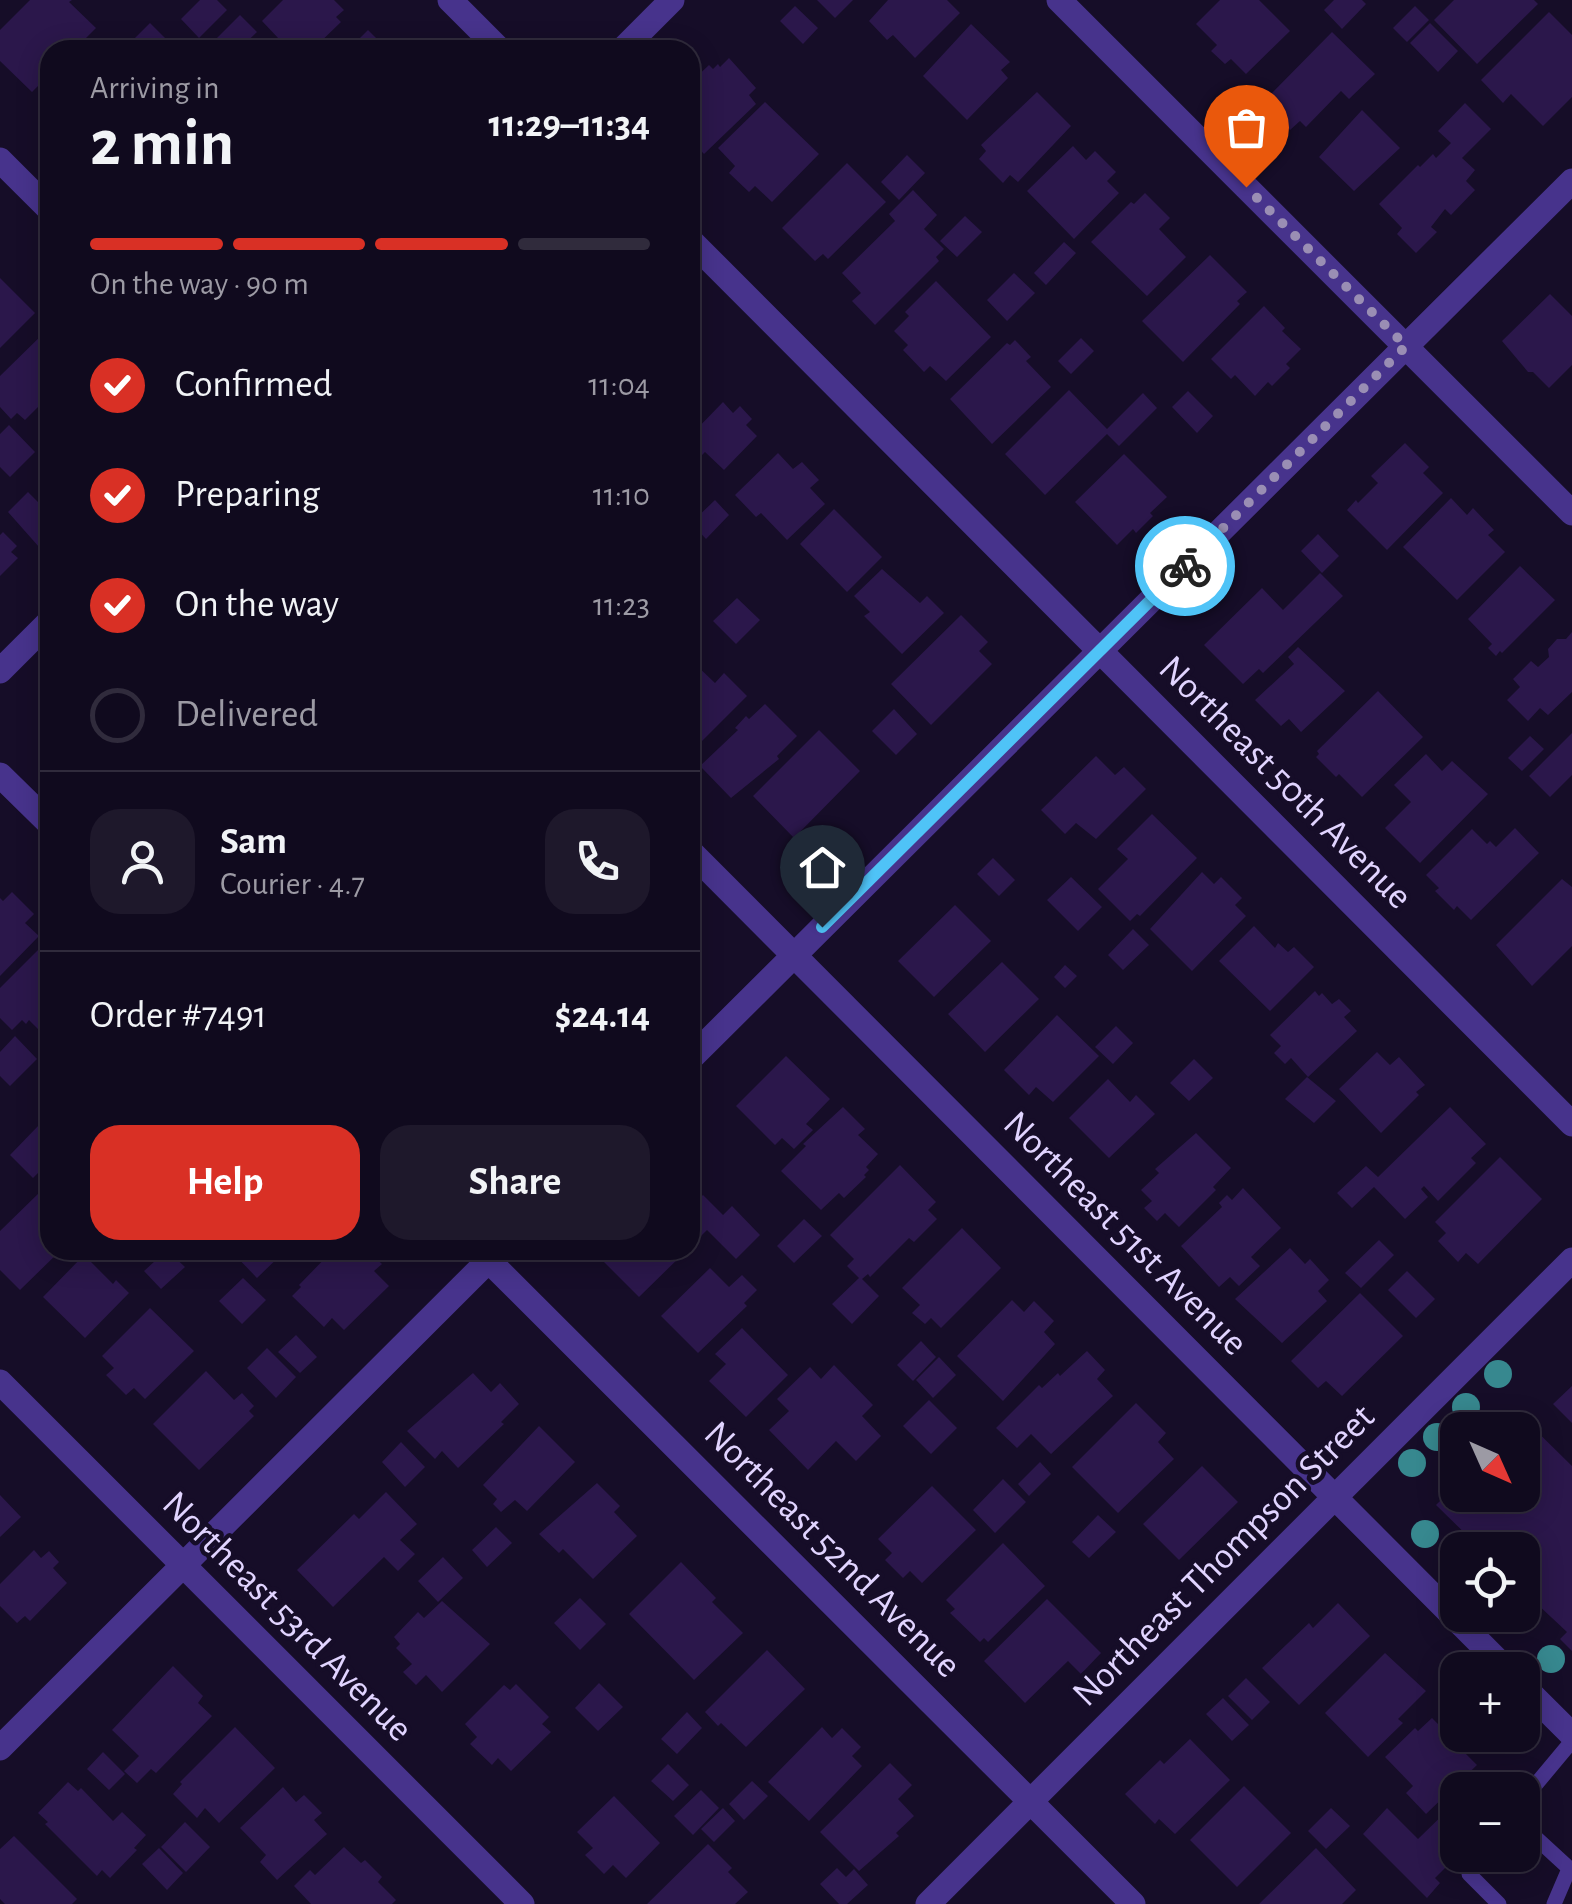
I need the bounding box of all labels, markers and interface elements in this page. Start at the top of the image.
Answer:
text: Arriving in [90,72,219,104]
pin [1204,85,1289,188]
icon: bag [1219,100,1274,155]
text: 11:29–11:34 [489,106,650,144]
text: 2 min [90,112,234,177]
text: On the way · 90 m [90,268,309,300]
icon: check [90,358,145,413]
text: Confirmed [175,366,332,404]
text: 11:04 [588,369,650,401]
icon: check [90,468,145,523]
text: Preparing [175,476,320,514]
text: 11:10 [593,479,650,511]
courier [1135,516,1235,616]
icon: bike [1158,539,1213,594]
icon: check [90,578,145,633]
text: On the way [175,586,339,624]
text: 11:23 [593,589,650,621]
street label: Northeast 50th Avenue [1151,649,1419,917]
text: Delivered [175,696,318,734]
button: person [90,809,195,914]
button: phone [545,809,650,914]
text: Sam [220,823,287,861]
pin [780,825,865,928]
icon: home [795,840,850,895]
text: Courier · 4.7 [220,868,365,900]
text: Order #7491 [90,997,267,1035]
text: $24.14 [554,997,650,1035]
street label: Northeast 51st Avenue [996,1105,1254,1363]
button: Help [90,1125,360,1240]
button: Share [380,1125,650,1240]
street label: Northeast Thompson Street [1066,1398,1382,1714]
north arrow [1440,1412,1540,1512]
map controls [1440,1412,1540,1872]
street label: Northeast 52nd Avenue [697,1415,967,1685]
street label: Northeast 53rd Avenue [155,1485,419,1749]
button: locate [1440,1532,1540,1632]
button: + [1440,1652,1540,1752]
button: − [1440,1772,1540,1872]

